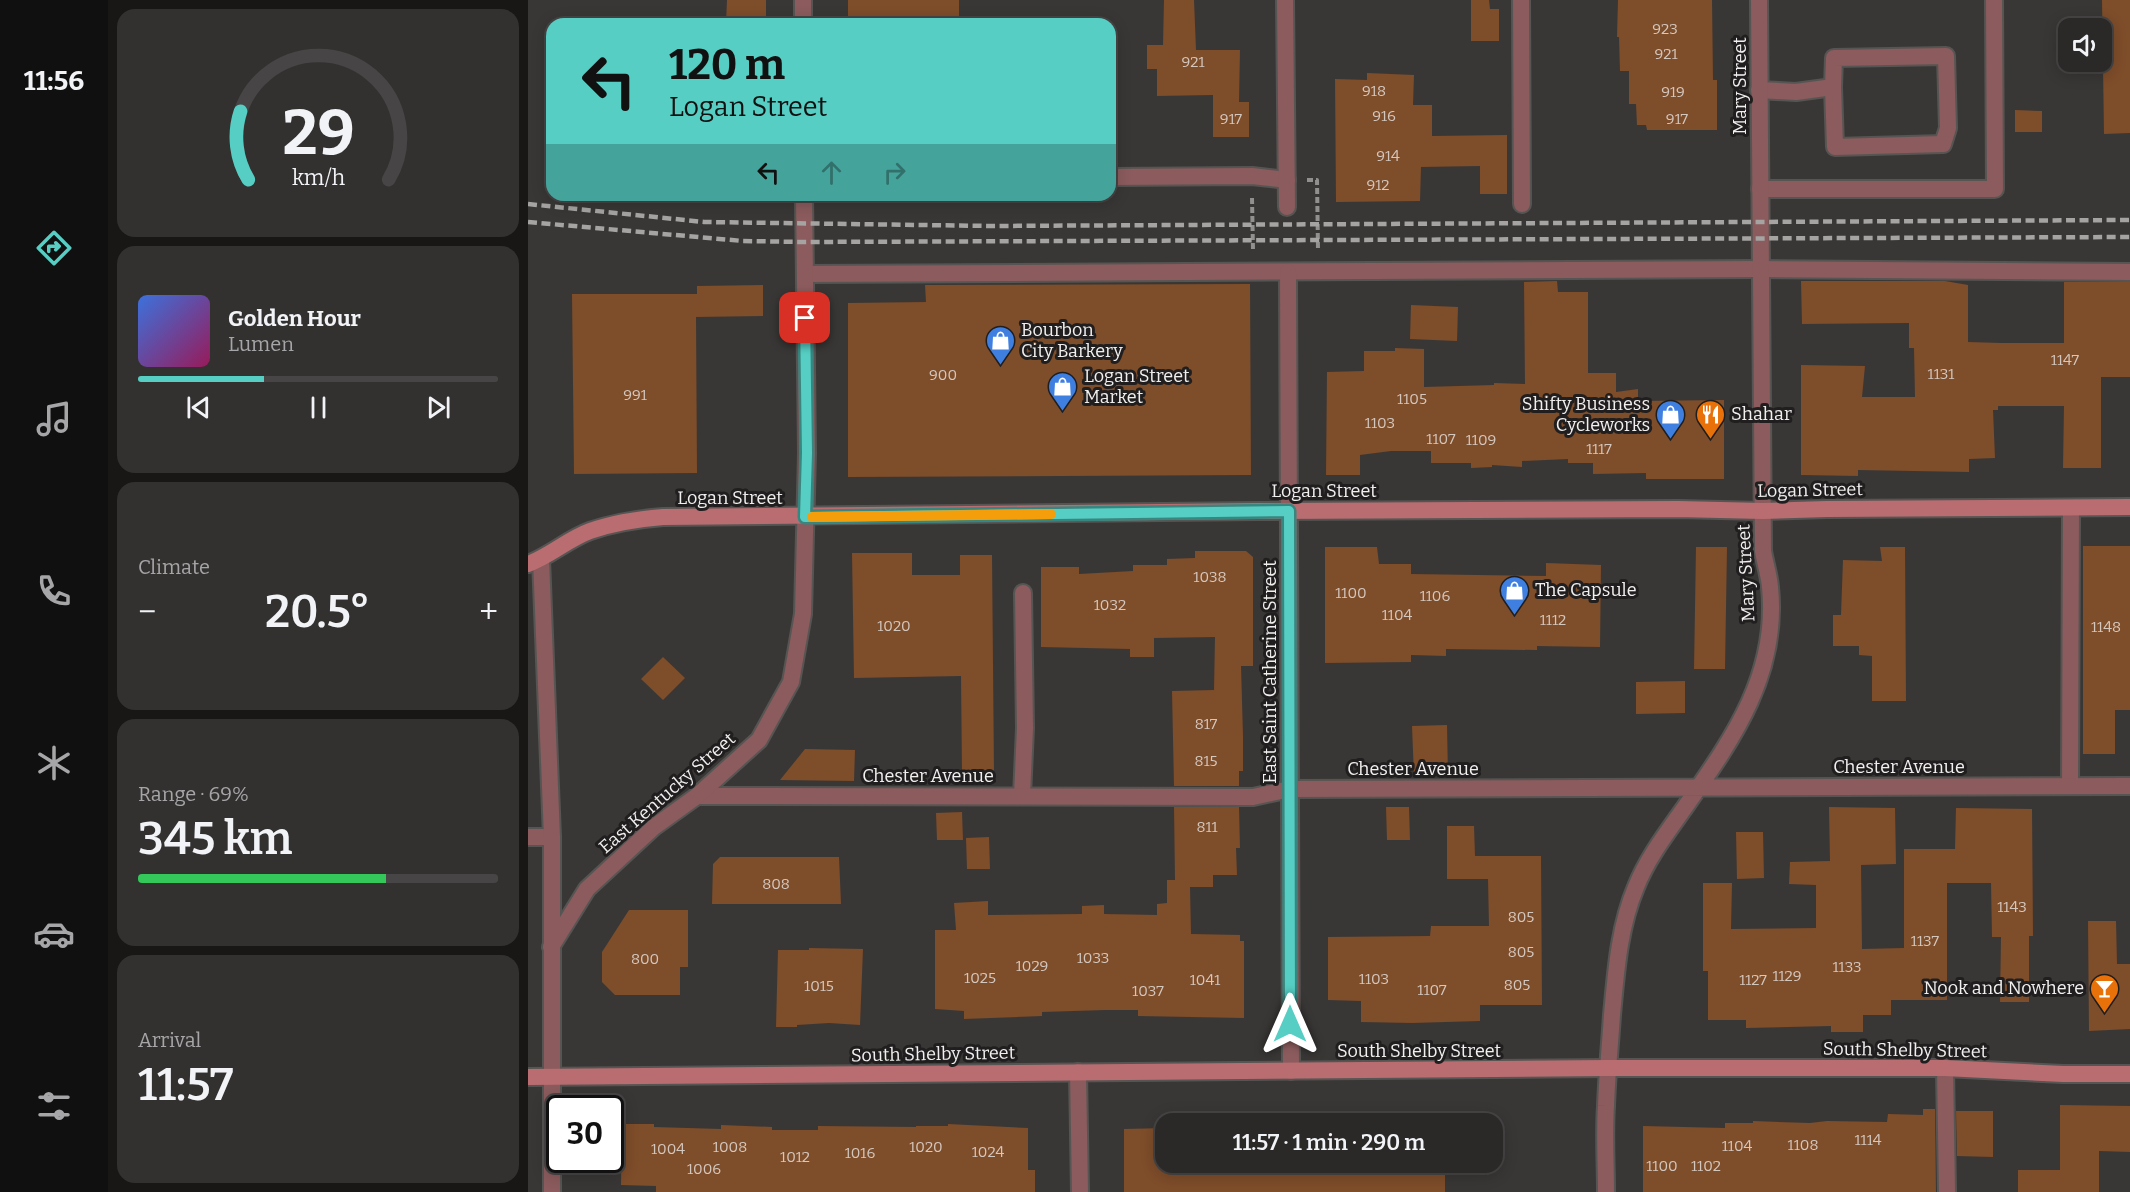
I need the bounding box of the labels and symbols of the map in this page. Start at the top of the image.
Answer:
house number: 923 [1652,20,1678,38]
street label: Mary Street [1729,37,1751,135]
house number: 921 [1654,45,1678,63]
house number: 921 [1181,53,1205,71]
house number: 918 [1362,82,1386,100]
house number: 919 [1661,83,1685,101]
house number: 916 [1372,107,1396,125]
house number: 917 [1220,110,1243,128]
house number: 917 [1666,110,1689,128]
house number: 914 [1376,147,1400,165]
house number: 912 [1366,176,1390,194]
pin [779,292,830,343]
place label: Bourbon City Barkery [1021,319,1123,362]
shop icon: Bourbon City Barkery [984,324,1016,366]
house number: 1147 [2051,351,2080,369]
place label: Logan Street Market [1084,365,1190,408]
house number: 1131 [1928,365,1954,383]
house number: 900 [929,366,957,384]
shop icon: Logan Street Market [1047,370,1079,412]
house number: 991 [623,386,647,404]
house number: 1105 [1397,390,1427,408]
place label: Shifty Business Cycleworks [1522,393,1650,436]
shop icon: Shifty Business Cycleworks [1655,398,1687,440]
restaurant icon: Shahar [1694,398,1726,440]
place label: Shahar [1731,403,1792,425]
house number: 1103 [1365,414,1395,432]
house number: 1107 [1426,430,1456,448]
house number: 1109 [1466,431,1496,449]
house number: 1117 [1586,440,1612,458]
street label: Logan Street [1757,478,1863,502]
street label: Logan Street [1271,480,1377,502]
street label: Logan Street [677,487,783,509]
street label: Mary Street [1732,523,1760,622]
street label: East Saint Catherine Street [1259,560,1281,784]
house number: 1038 [1193,568,1227,586]
shop icon: The Capsule [1498,574,1530,616]
place label: The Capsule [1535,579,1637,601]
house number: 1100 [1335,584,1367,602]
house number: 1106 [1420,587,1450,605]
house number: 1032 [1094,596,1126,614]
house number: 1104 [1382,606,1413,624]
house number: 1112 [1540,611,1566,629]
house number: 1020 [877,617,911,635]
house number: 1148 [2091,618,2121,636]
house number: 817 [1195,715,1218,733]
street label: East Kentucky Street [594,728,740,858]
house number: 815 [1194,752,1218,770]
street label: Chester Avenue [1833,756,1965,778]
street label: Chester Avenue [1347,758,1479,780]
street label: Chester Avenue [862,765,994,787]
house number: 811 [1196,818,1218,836]
house number: 808 [762,875,790,893]
house number: 1143 [1997,898,2027,916]
house number: 805 [1508,908,1534,926]
house number: 1137 [1911,932,1940,950]
house number: 805 [1508,943,1534,961]
house number: 1033 [1077,949,1109,967]
house number: 800 [631,950,659,968]
house number: 1029 [1016,957,1048,975]
house number: 1133 [1832,958,1862,976]
house number: 1129 [1772,967,1802,985]
house number: 1025 [964,969,996,987]
house number: 1103 [1359,970,1389,988]
house number: 1041 [1190,971,1220,989]
house number: 1127 [1739,971,1767,989]
bar icon: Nook and Nowhere [2089,972,2121,1014]
house number: 805 [1504,976,1530,994]
house number: 1015 [804,977,834,995]
place label: Nook and Nowhere [1923,977,2084,999]
house number: 1107 [1417,981,1447,999]
house number: 1037 [1132,982,1164,1000]
position arrow [1258,992,1322,1056]
street label: South Shelby Street [1823,1038,1988,1062]
street label: South Shelby Street [1337,1040,1502,1062]
street label: South Shelby Street [851,1042,1016,1066]
speed limit sign: 30 [546,1095,624,1173]
house number: 1114 [1854,1131,1882,1149]
house number: 1108 [1788,1136,1818,1154]
house number: 1104 [1722,1137,1753,1155]
house number: 1008 [713,1138,747,1156]
house number: 1020 [909,1138,943,1156]
house number: 1004 [651,1140,685,1158]
house number: 1024 [972,1143,1005,1161]
house number: 1016 [845,1144,875,1162]
house number: 1012 [780,1148,810,1166]
house number: 1100 [1646,1157,1678,1175]
house number: 1102 [1691,1157,1721,1175]
house number: 1006 [687,1160,721,1178]

